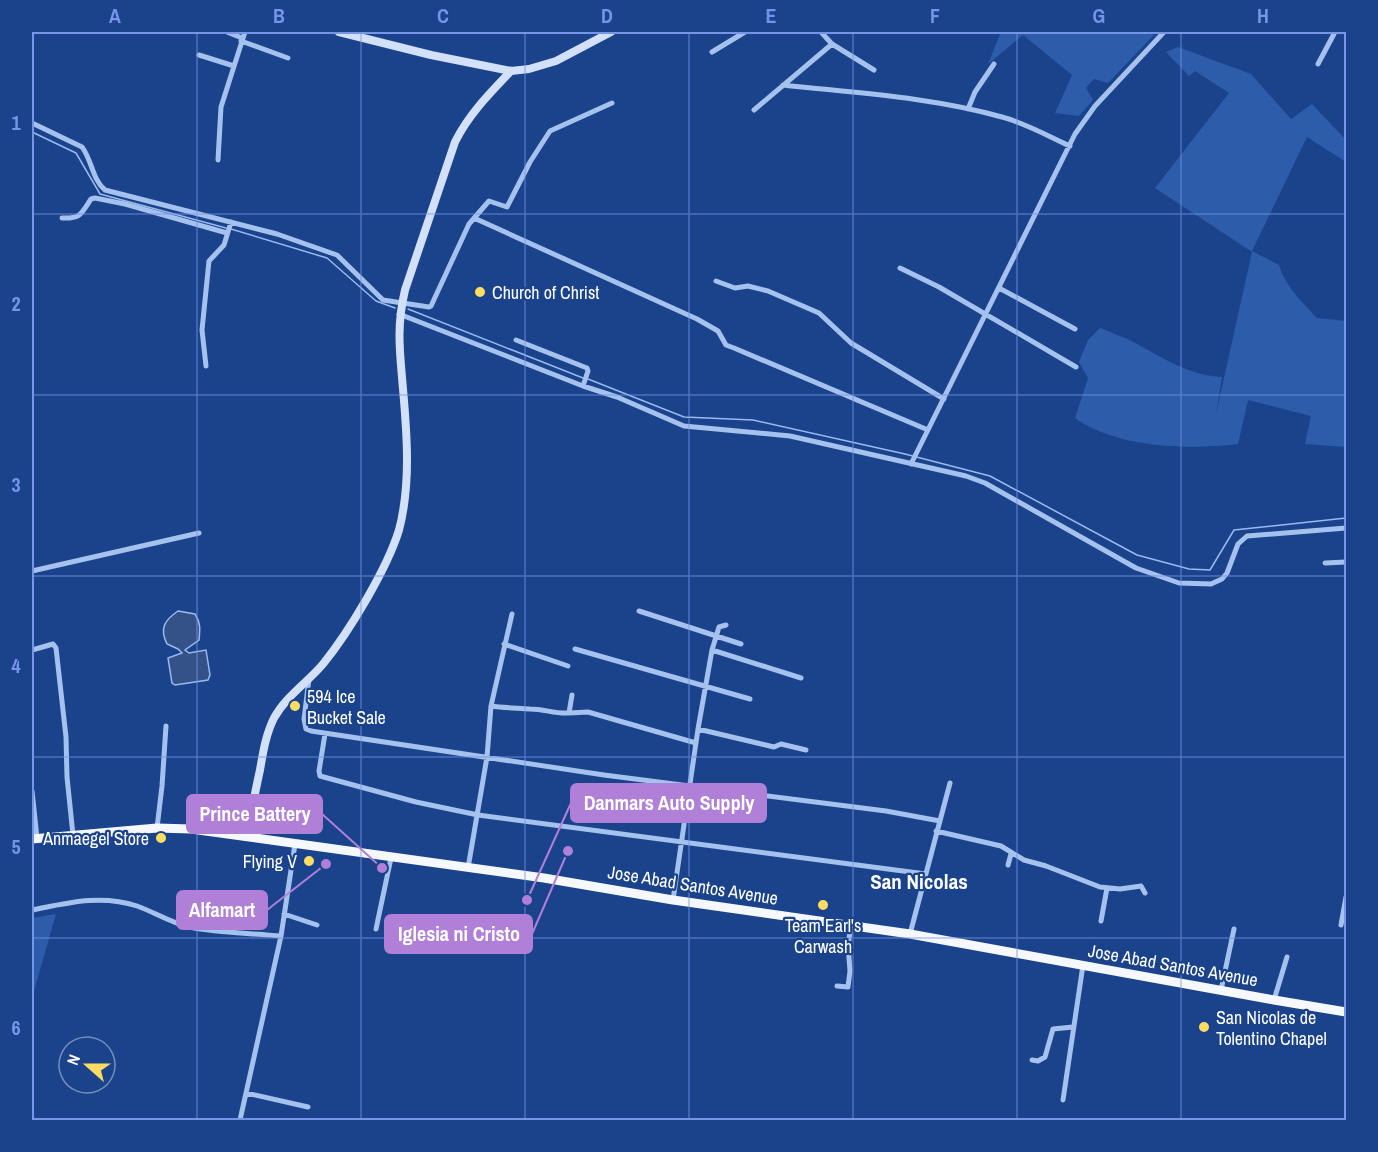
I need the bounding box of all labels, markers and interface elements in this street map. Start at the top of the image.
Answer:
text: A [109,2,121,29]
text: B [273,2,285,29]
text: C [437,2,449,29]
text: D [601,2,613,29]
text: E [766,2,777,29]
text: F [930,2,940,29]
text: G [1093,2,1105,29]
text: H [1257,2,1269,29]
text: 1 [11,109,21,136]
place label: Church of Christ [492,280,599,305]
marker: Church of Christ [473,285,487,299]
text: 2 [11,290,21,317]
text: 3 [11,471,21,498]
text: 4 [11,652,21,679]
place label: 594 Ice Bucket Sale [307,684,386,730]
marker: 594 Ice Bucket Sale [288,699,302,713]
callout: Danmars Auto Supply [571,784,766,822]
text: Danmars Auto Supply [584,789,755,816]
callout: Prince Battery [187,795,322,833]
text: Prince Battery [199,800,311,827]
place label: Anmaegel Store [42,826,149,851]
marker: Anmaegel Store [154,831,168,845]
text: 5 [11,833,21,860]
place label: Flying V [243,849,297,874]
marker: Flying V [302,854,316,868]
street label: Jose Abad Santos Avenue [606,859,780,911]
district label: San Nicolas [870,867,968,896]
callout: Alfamart [177,891,267,929]
text: Alfamart [189,896,256,923]
marker: Team Earl's Carwash [816,898,830,912]
place label: Team Earl's Carwash [785,913,861,959]
callout: Iglesia ni Cristo [385,915,532,953]
text: Iglesia ni Cristo [398,920,520,947]
street label: Jose Abad Santos Avenue [1086,938,1260,992]
place label: San Nicolas de Tolentino Chapel [1216,1005,1327,1051]
text: 6 [11,1014,21,1041]
marker: San Nicolas de Tolentino Chapel [1197,1020,1211,1034]
north arrow [57,1035,117,1095]
text: N [61,1051,85,1068]

